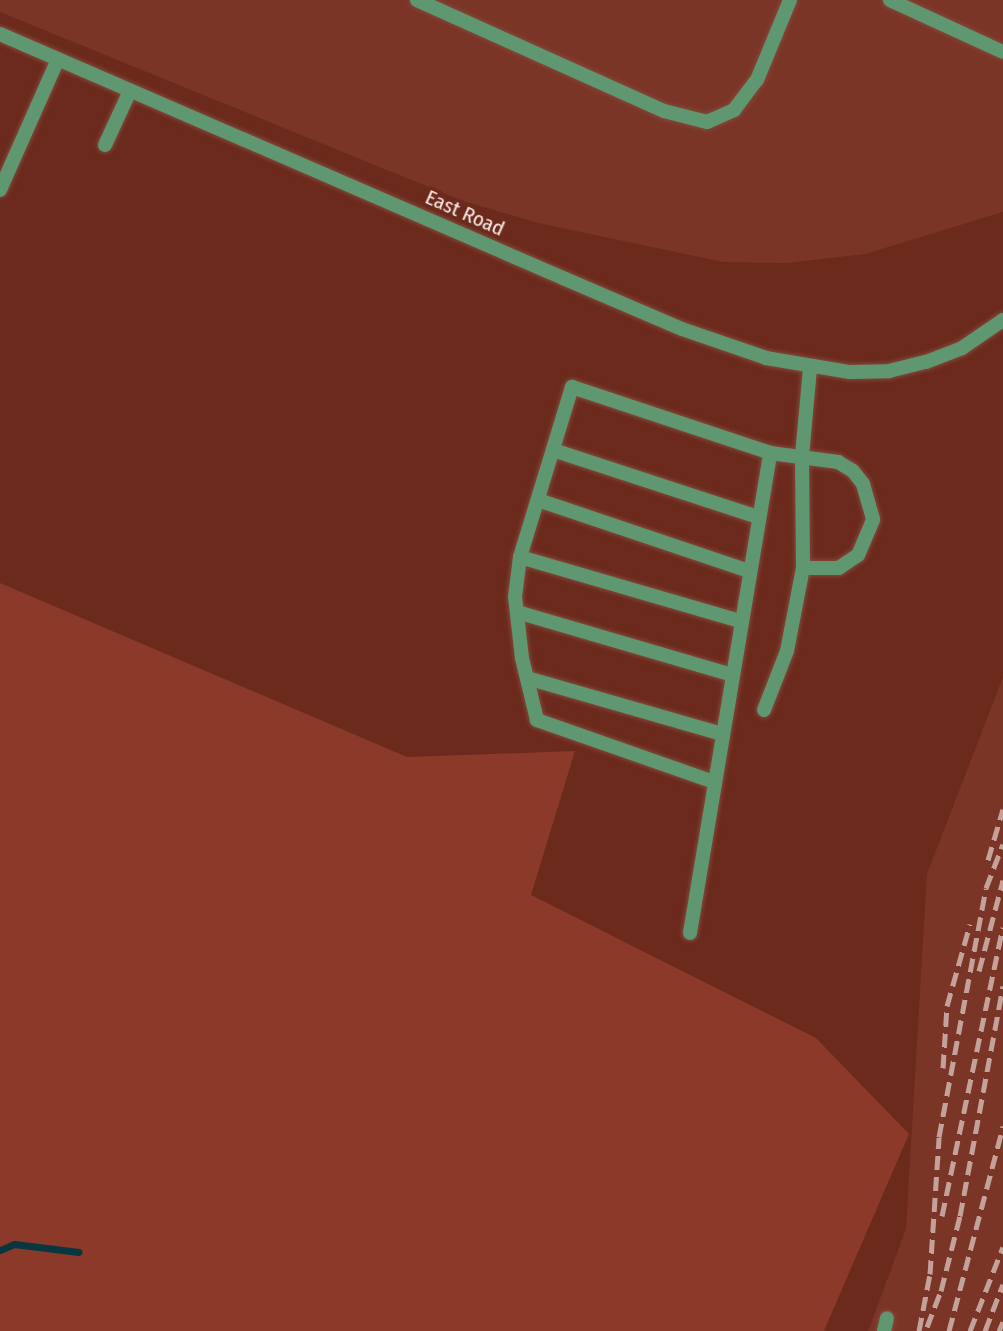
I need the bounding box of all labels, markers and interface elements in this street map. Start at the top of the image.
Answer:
street label: East Road [421,184,509,242]

